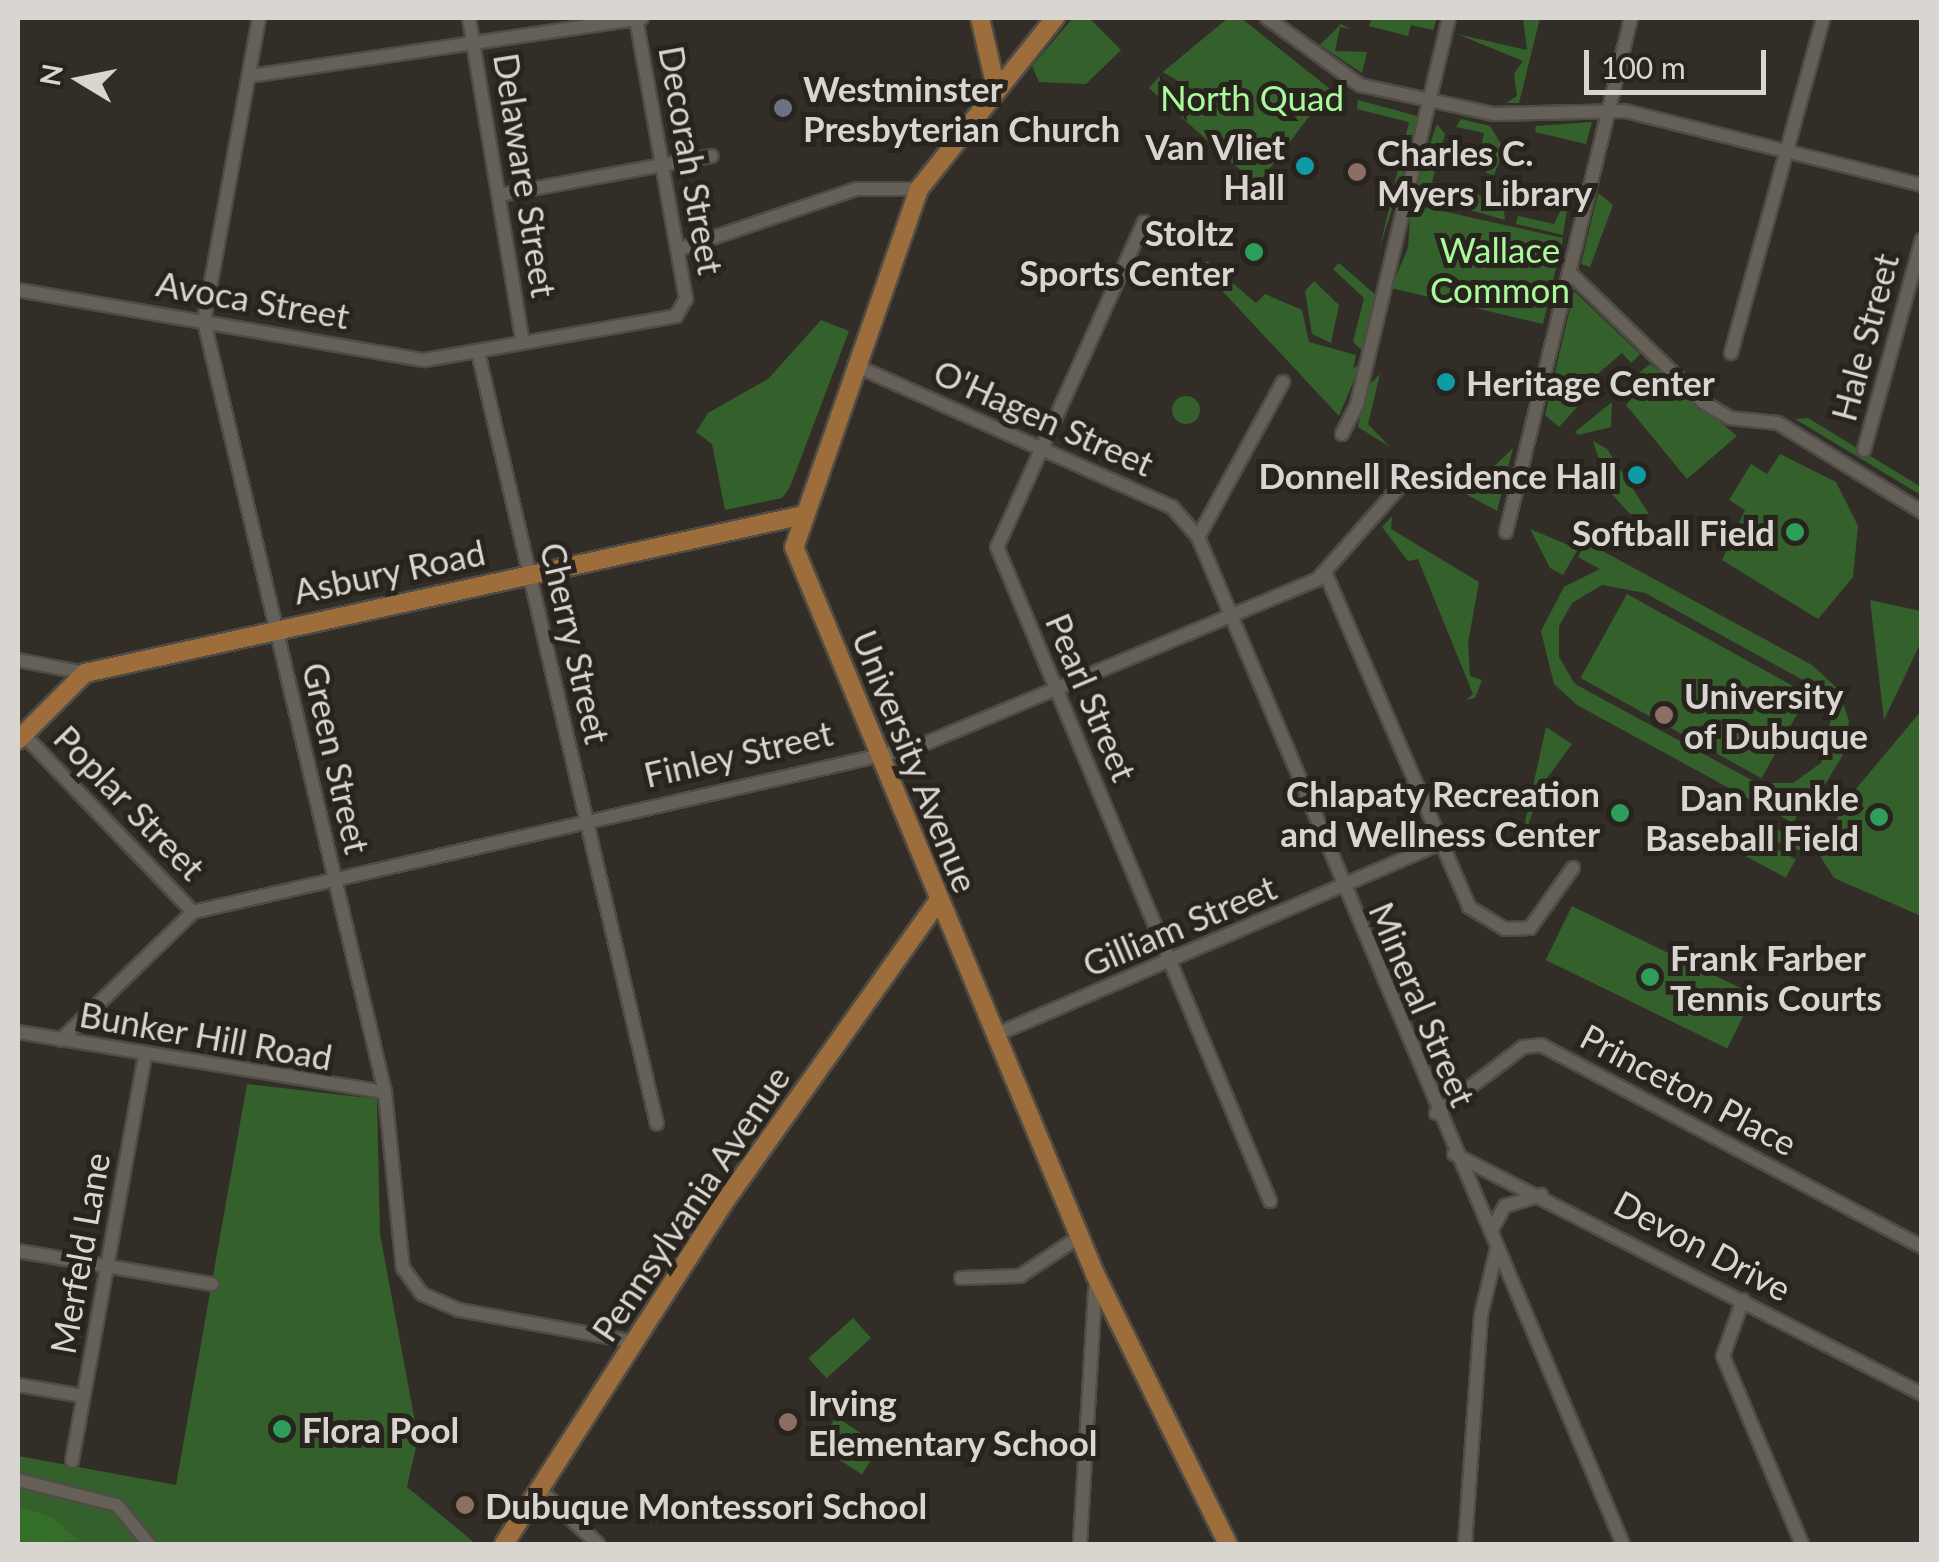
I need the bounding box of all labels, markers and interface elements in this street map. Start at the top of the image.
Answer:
north arrow [30,30,130,130]
scale bar [1589,30,1772,92]
street label: Decorah Street [651,42,733,278]
text: 100 m [1601,49,1686,85]
street label: Delaware Street [486,50,566,300]
text: N [32,61,69,88]
place label: Westminster Presbyterian Church [803,67,1120,149]
park label: North Quad [1160,76,1344,118]
marker: Westminster Presbyterian Church [772,97,794,119]
place label: Van Vliet Hall [1144,125,1285,207]
place label: Charles C. Myers Library [1377,131,1592,213]
marker: Van Vliet Hall [1294,155,1316,177]
marker: Charles C. Myers Library [1346,161,1368,183]
place label: Stoltz Sports Center [1020,211,1234,293]
park label: Wallace Common [1430,228,1570,310]
marker: Stoltz Sports Center [1243,241,1265,263]
street label: Hale Street [1822,249,1906,425]
street label: Avoca Street [153,261,353,337]
street label: O'Hagen Street [928,350,1160,484]
place label: Heritage Center [1466,361,1715,403]
marker: Heritage Center [1435,371,1457,393]
place label: Donnell Residence Hall [1258,454,1617,496]
marker: Donnell Residence Hall [1626,464,1648,486]
place label: Softball Field [1572,511,1775,553]
marker: Softball Field [1784,521,1806,543]
street label: Asbury Road [289,530,489,612]
street label: Cherry Street [532,538,620,748]
street label: Pearl Street [1038,607,1146,787]
street label: University Avenue [844,623,988,899]
street label: Green Street [295,658,379,858]
place label: University of Dubuque [1684,674,1869,756]
marker: University of Dubuque [1653,704,1675,726]
street label: Finley Street [639,711,837,795]
street label: Poplar Street [46,716,214,888]
place label: Chlapaty Recreation and Wellness Center [1280,772,1600,854]
place label: Dan Runkle Baseball Field [1645,776,1859,858]
marker: Chlapaty Recreation and Wellness Center [1609,802,1631,824]
marker: Dan Runkle Baseball Field [1868,806,1890,828]
street label: Gilliam Street [1076,865,1282,985]
street label: Mineral Street [1361,896,1485,1112]
place label: Frank Farber Tennis Courts [1670,936,1882,1018]
marker: Frank Farber Tennis Courts [1639,966,1661,988]
street label: Bunker Hill Road [76,992,336,1078]
street label: Princeton Place [1574,1015,1804,1163]
street label: Pennsylvania Avenue [582,1057,798,1349]
street label: Merfeld Lane [41,1149,117,1357]
street label: Devon Drive [1608,1181,1798,1309]
place label: Irving Elementary School [808,1381,1098,1463]
place label: Flora Pool [302,1408,459,1450]
marker: Irving Elementary School [777,1411,799,1433]
marker: Flora Pool [271,1418,293,1440]
place label: Dubuque Montessori School [485,1484,927,1526]
marker: Dubuque Montessori School [454,1494,476,1516]

